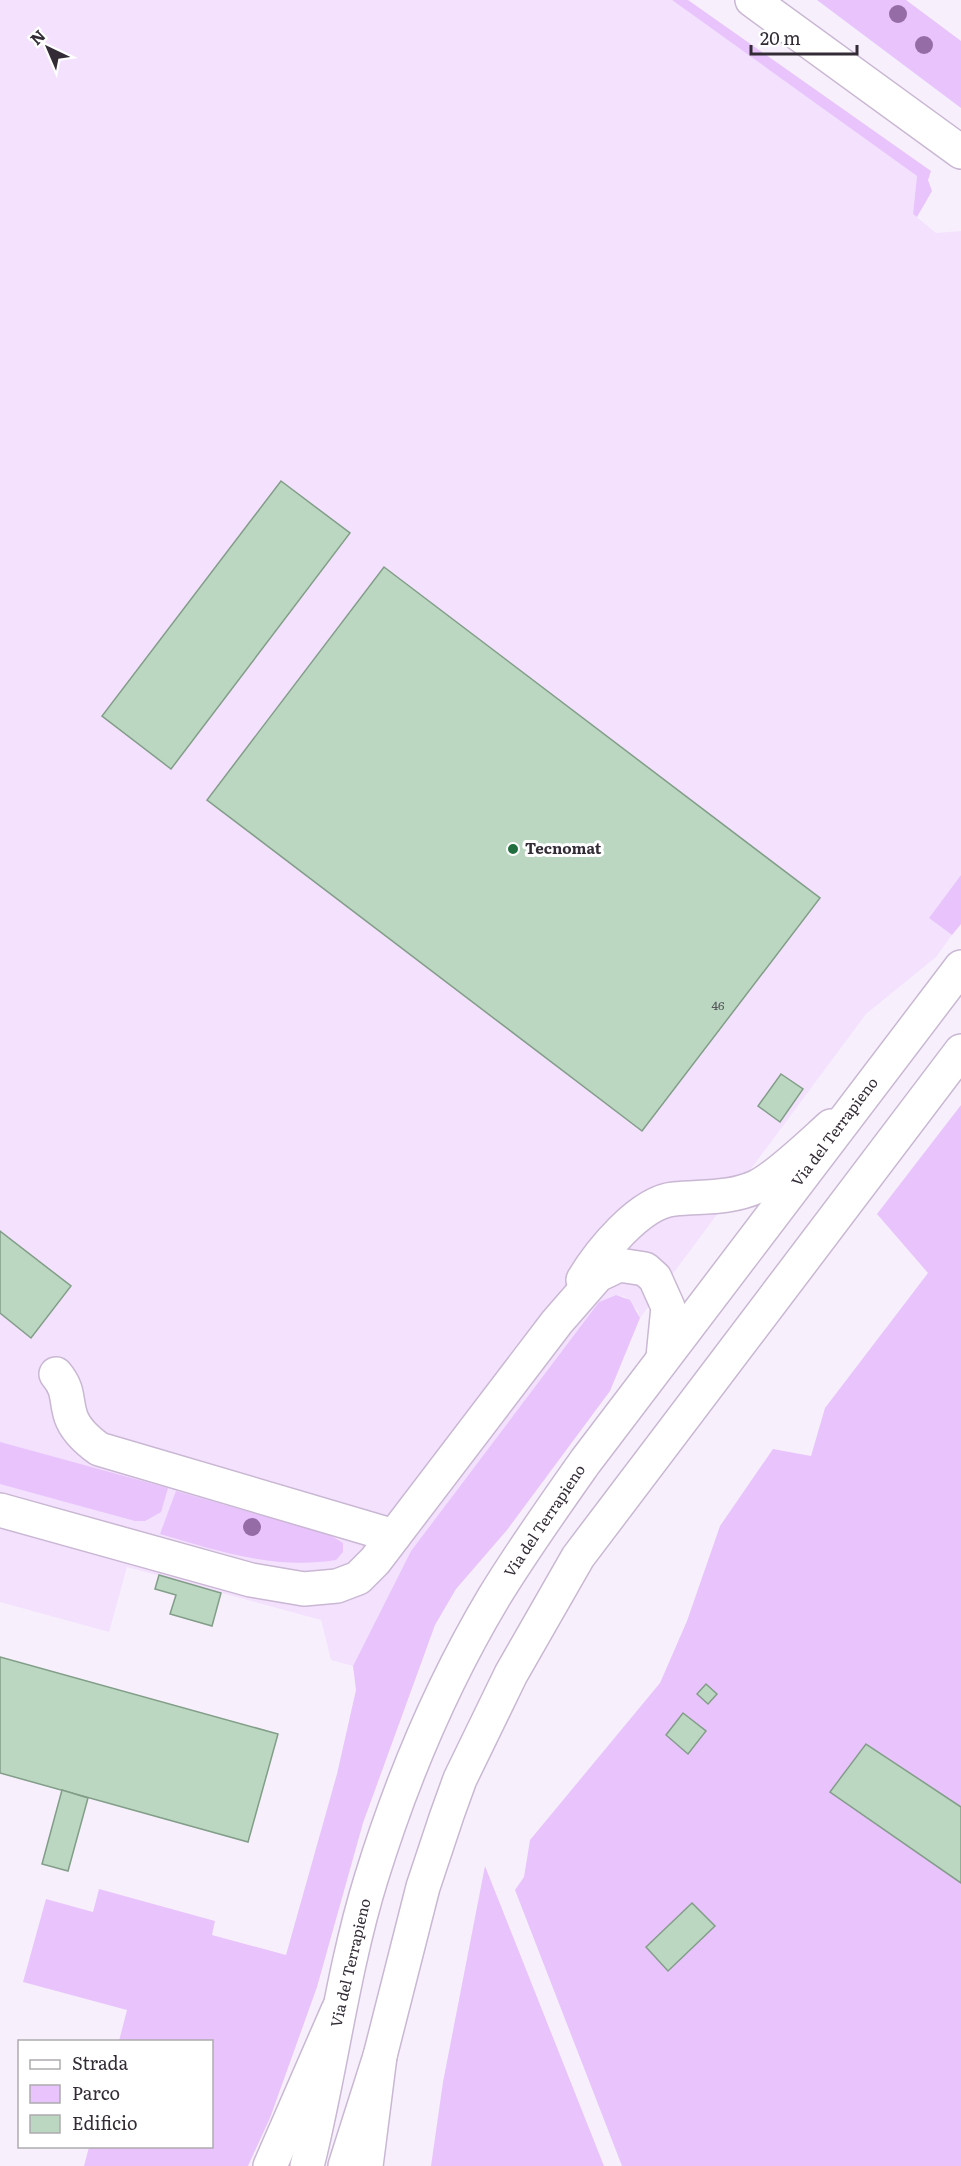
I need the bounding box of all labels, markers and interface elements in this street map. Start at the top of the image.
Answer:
north arrow [18,18,78,78]
scale bar [751,18,858,56]
text: N [24,23,50,50]
text: 20 m [760,24,801,51]
place label: Tecnomat [525,836,602,859]
marker: Tecnomat [506,842,520,856]
house number: 46 [711,996,725,1014]
street label: Via del Terrapieno [785,1071,883,1191]
street label: Via del Terrapieno [497,1459,590,1581]
street label: Via del Terrapieno [324,1896,376,2029]
legend [18,2040,213,2148]
text: Strada [72,2049,129,2076]
text: Parco [72,2079,120,2106]
text: Edificio [72,2109,138,2136]

